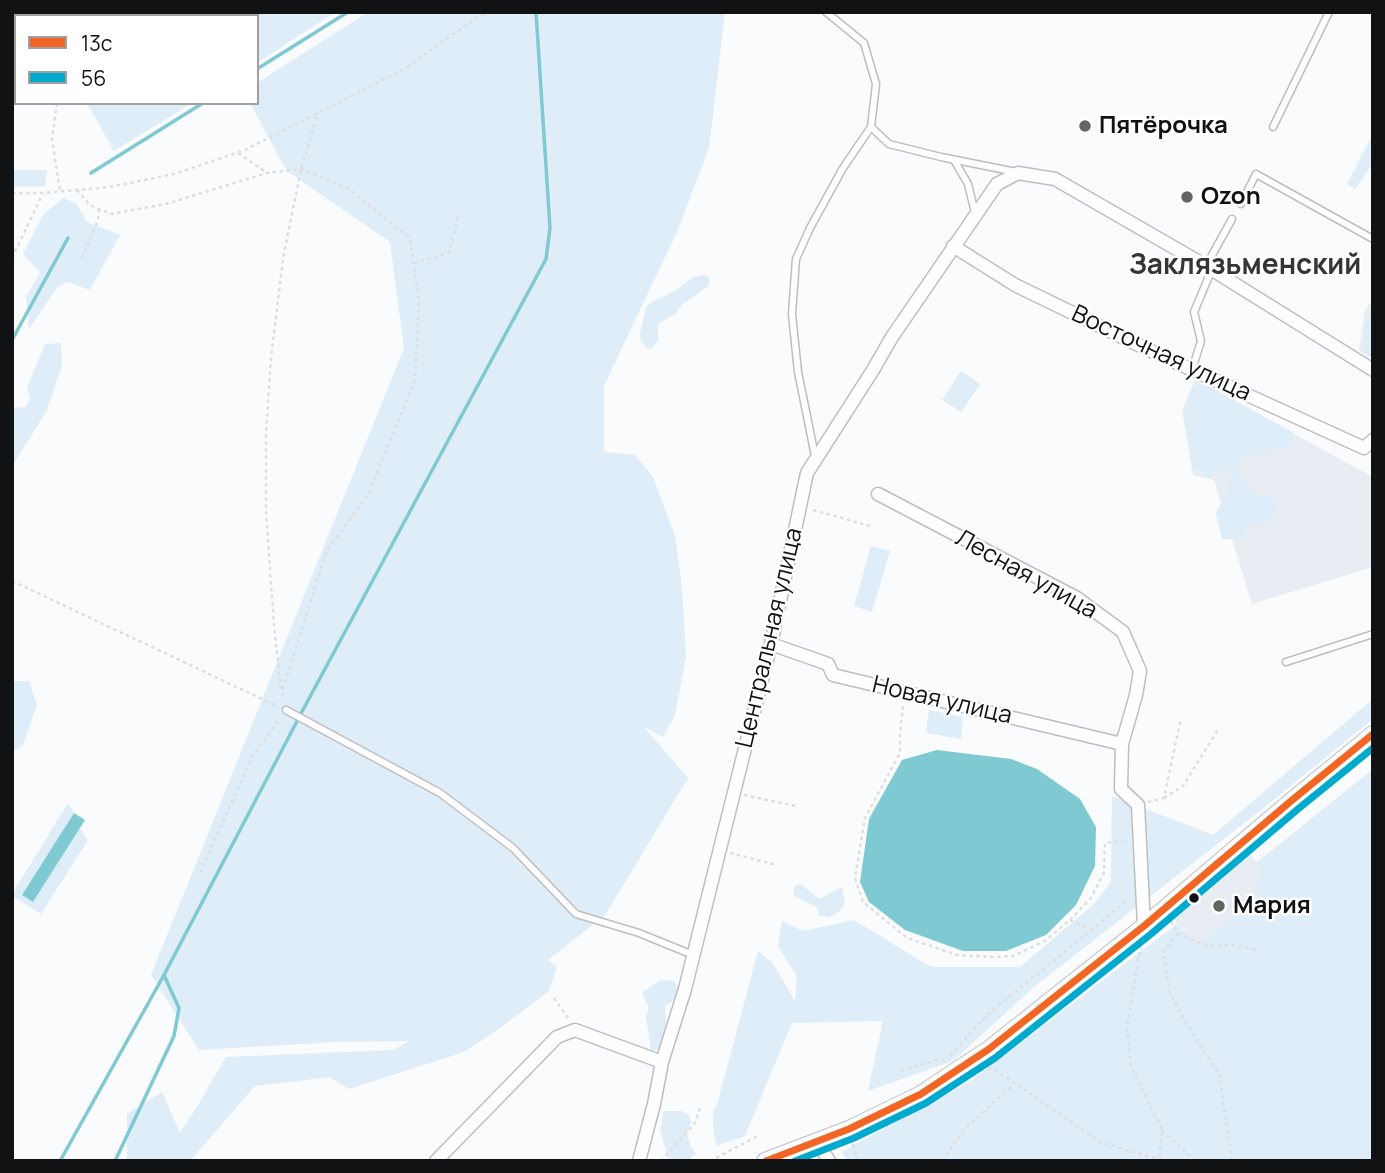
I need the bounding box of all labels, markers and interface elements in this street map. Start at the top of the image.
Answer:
legend [14,14,259,105]
text: 13с [81,29,112,57]
text: 56 [81,64,106,92]
place label: Пятёрочка [1099,112,1228,140]
marker: Пятёрочка [1077,118,1093,134]
place label: Ozon [1201,183,1261,211]
marker: Ozon [1179,189,1195,205]
district label: Заклязьменский [1129,249,1361,283]
street label: Восточная улица [1067,300,1255,408]
street label: Лесная улица [950,524,1102,626]
street label: Центральная улица [731,525,809,751]
street label: Новая улица [869,671,1015,731]
unlabelled marker [1187,891,1201,905]
place label: Мария [1233,892,1311,920]
marker: Мария [1211,898,1227,914]

